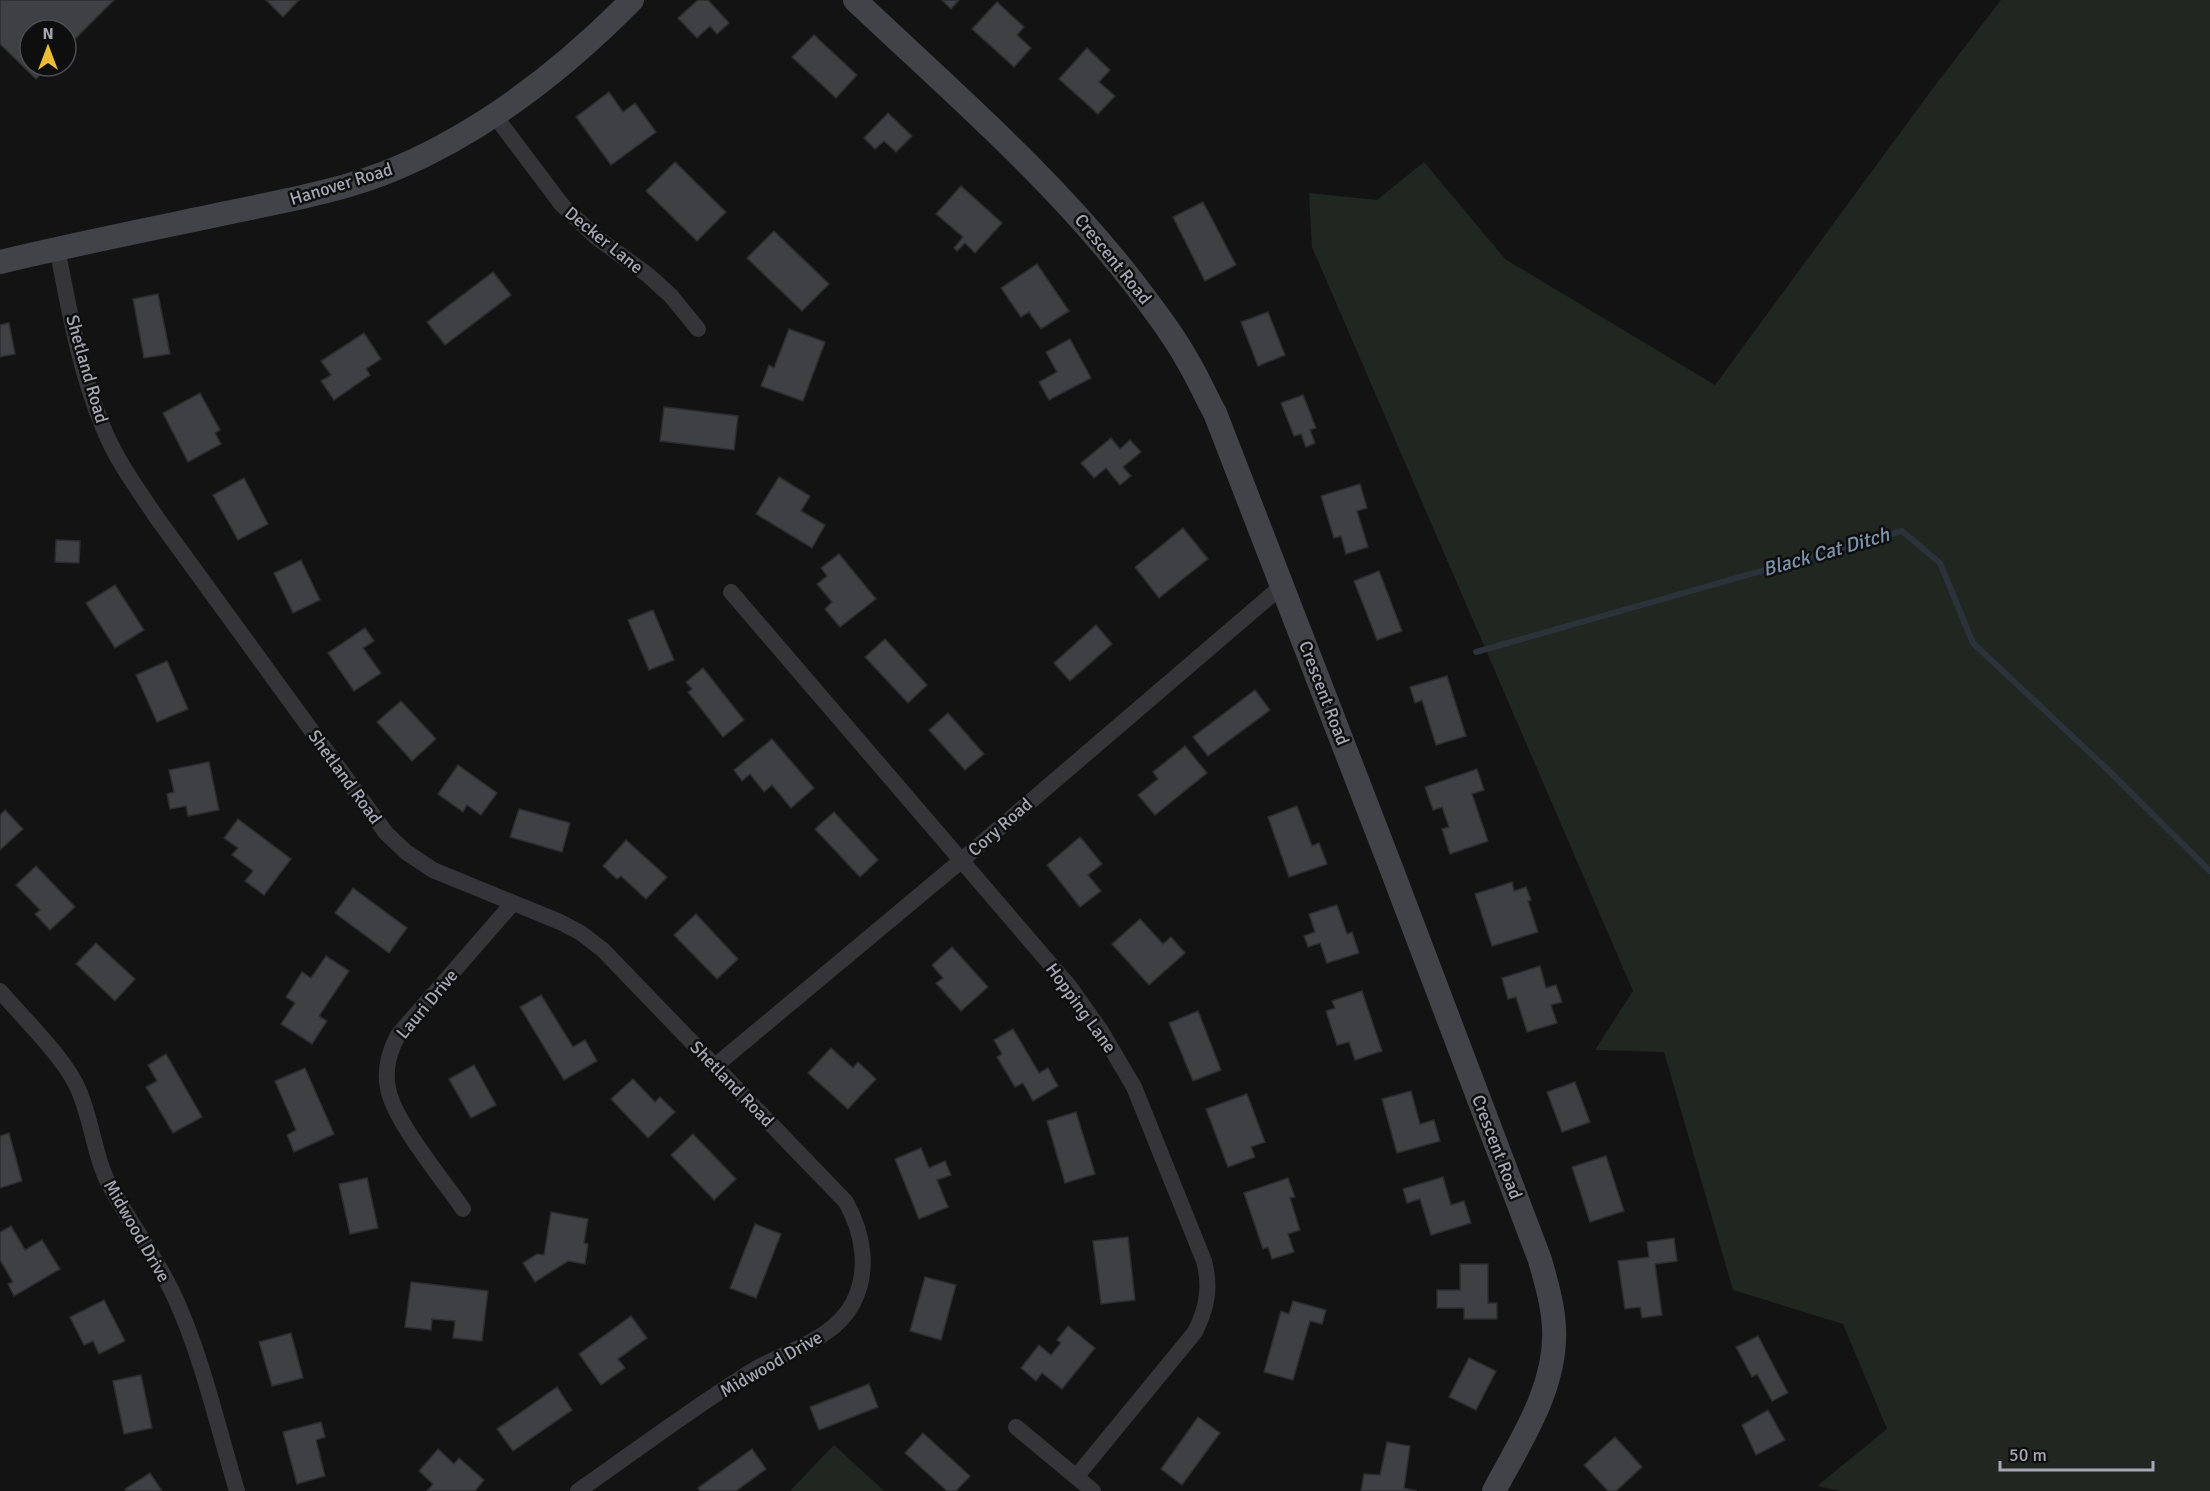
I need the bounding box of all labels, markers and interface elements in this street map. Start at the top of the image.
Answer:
north arrow [18,18,78,78]
text: N [42,24,54,44]
street label: Hanover Road [287,158,395,210]
street label: Decker Lane [560,202,648,278]
street label: Crescent Road [1070,209,1156,309]
street label: Shetland Road [61,312,113,426]
water label: Black Cat Ditch [1760,522,1893,582]
street label: Crescent Road [1294,638,1354,748]
street label: Shetland Road [303,725,387,829]
street label: Cory Road [963,793,1037,861]
street label: Hopping Lane [1041,959,1121,1057]
street label: Lauri Drive [392,965,462,1043]
street label: Shetland Road [685,1036,779,1132]
street label: Crescent Road [1467,1092,1527,1202]
street label: Midwood Drive [99,1176,175,1286]
street label: Midwood Drive [716,1326,826,1402]
scale bar [2000,1434,2153,1472]
text: 50 m [2009,1444,2047,1466]

